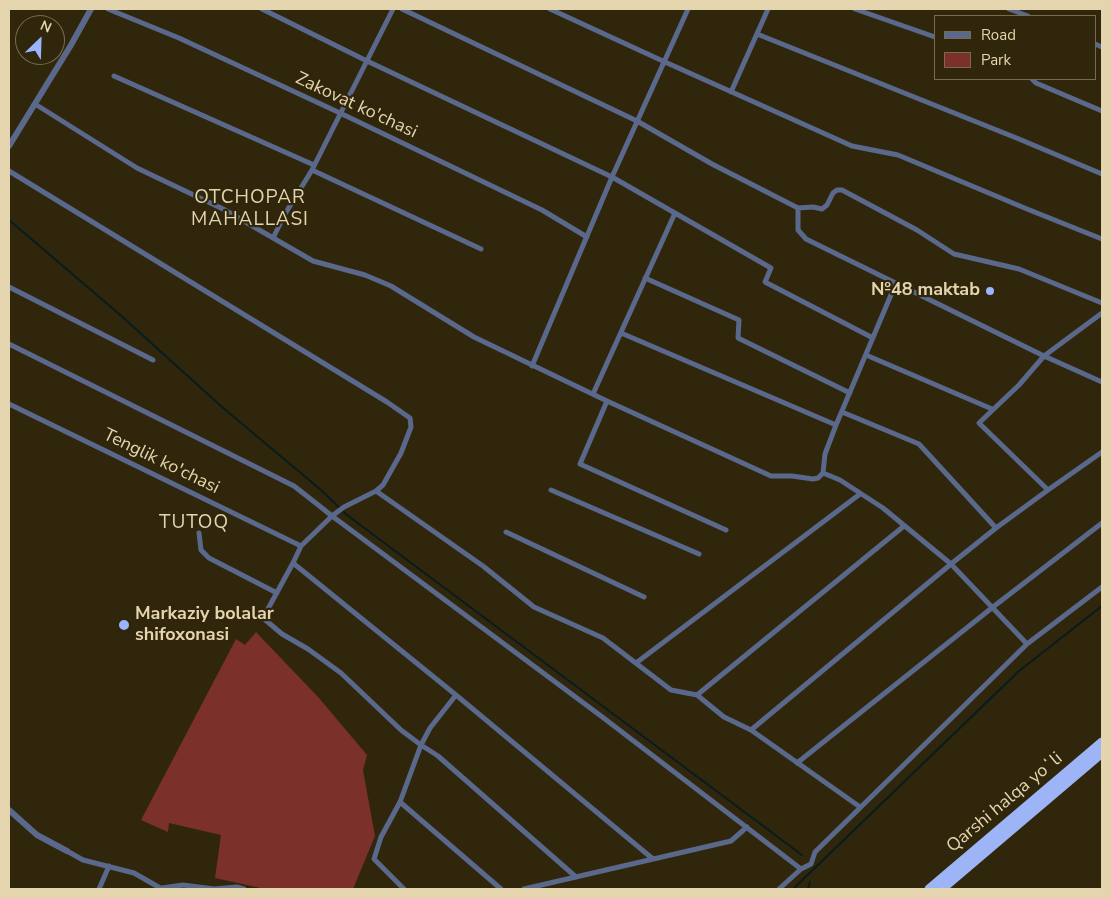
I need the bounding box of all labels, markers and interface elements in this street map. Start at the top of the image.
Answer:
north arrow [15,15,65,65]
legend [934,15,1096,80]
text: N [37,16,55,38]
text: Road [981,25,1016,45]
text: Park [981,50,1011,70]
street label: Zakovat ko'chasi [292,68,420,144]
district label: OTCHOPAR MAHALLASI [190,187,310,231]
place label: №48 maktab [871,280,980,302]
marker: №48 maktab [984,285,996,297]
street label: Tenglik ko'chasi [99,425,223,499]
district label: TUTOQ [158,512,230,534]
place label: Markaziy bolalar shifoxonasi [135,604,274,646]
marker: Markaziy bolalar shifoxonasi [117,618,131,632]
street label: Qarshi halqa yoʻli [943,748,1067,858]

